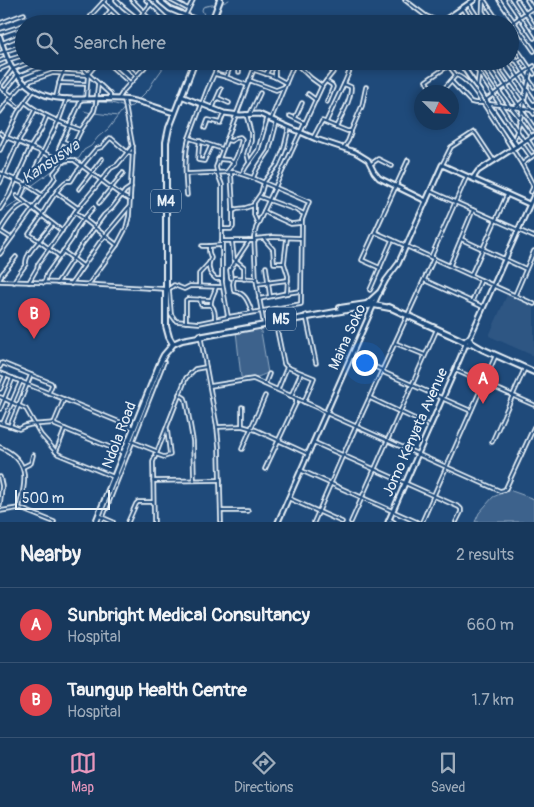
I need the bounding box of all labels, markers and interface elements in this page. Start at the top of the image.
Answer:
search box [15,15,519,70]
icon: search [33,29,61,57]
text: Search here [73,31,166,55]
north arrow [414,85,459,130]
water label: Kansuswa [18,134,85,188]
road number: M4 [151,190,181,212]
pin: B [18,298,50,339]
street label: Maina Soko [325,301,370,373]
road number: M5 [266,308,296,330]
your location [352,350,378,376]
pin: A [467,363,499,404]
street label: Jomo Kenyata Avenue [378,364,453,500]
street label: Ndola Road [98,399,141,471]
scale bar [15,487,110,510]
text: 500 m [22,490,64,507]
text: Nearby [20,541,81,568]
text: 2 results [456,545,514,565]
text: Sunbright Medical Consultancy [67,603,310,627]
text: A [31,615,41,635]
text: 660 m [467,615,514,635]
text: Hospital [67,627,121,647]
text: Taungup Health Centre [67,678,247,702]
text: B [31,690,41,710]
text: 1.7 km [471,690,514,710]
text: Hospital [67,702,121,722]
tab: Map [69,749,97,796]
tab: Directions [234,749,293,796]
tab: Saved [431,749,465,796]

